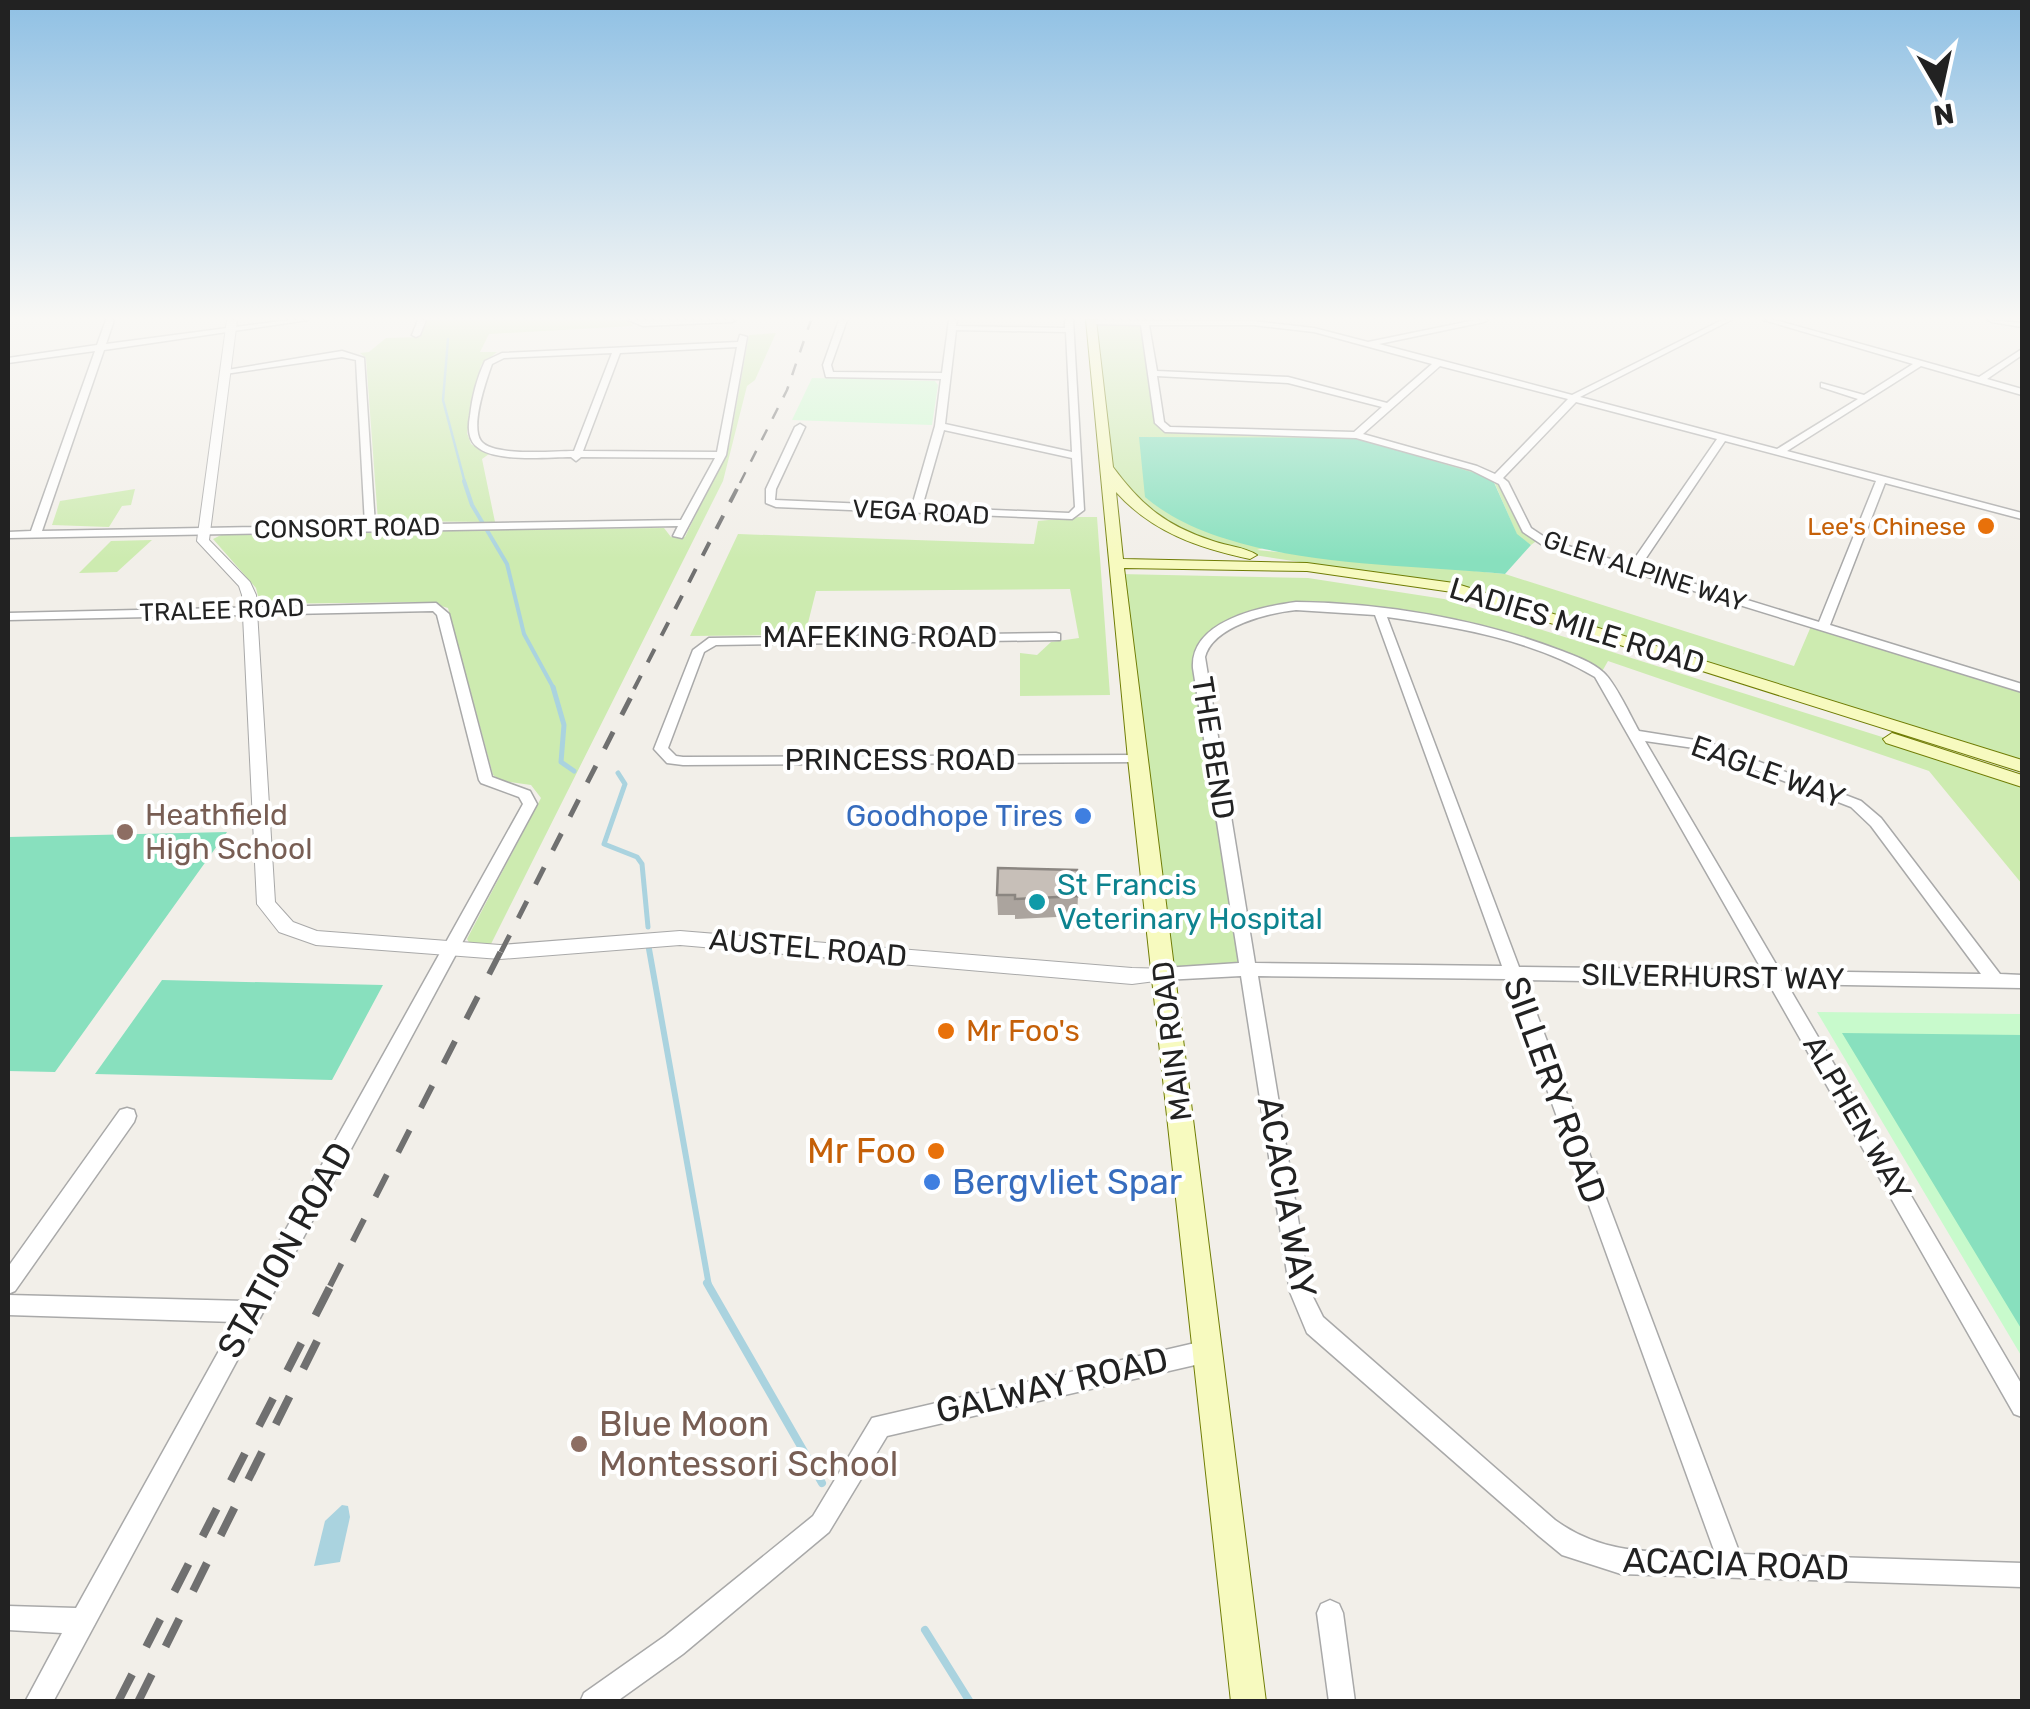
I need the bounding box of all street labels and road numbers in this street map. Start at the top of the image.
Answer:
street label: VEGA ROAD [852,494,990,530]
street label: CONSORT ROAD [254,512,440,544]
street label: GLEN ALPINE WAY [1540,525,1750,617]
street label: LADIES MILE ROAD [1445,570,1709,682]
street label: TRALEE ROAD [139,593,305,627]
street label: MAFEKING ROAD [763,619,997,655]
street label: THE BEND [1184,674,1242,822]
street label: EAGLE WAY [1686,728,1850,816]
street label: PRINCESS ROAD [784,742,1016,778]
street label: AUSTEL ROAD [708,921,908,975]
street label: SILVERHURST WAY [1581,957,1845,997]
street label: MAIN ROAD [1144,959,1200,1123]
street label: SILLERY ROAD [1495,971,1615,1209]
street label: ALPHEN WAY [1795,1029,1919,1207]
street label: ACACIA WAY [1249,1093,1325,1301]
street label: STATION ROAD [208,1135,362,1365]
street label: GALWAY ROAD [932,1338,1172,1432]
street label: ACACIA ROAD [1622,1539,1850,1589]

